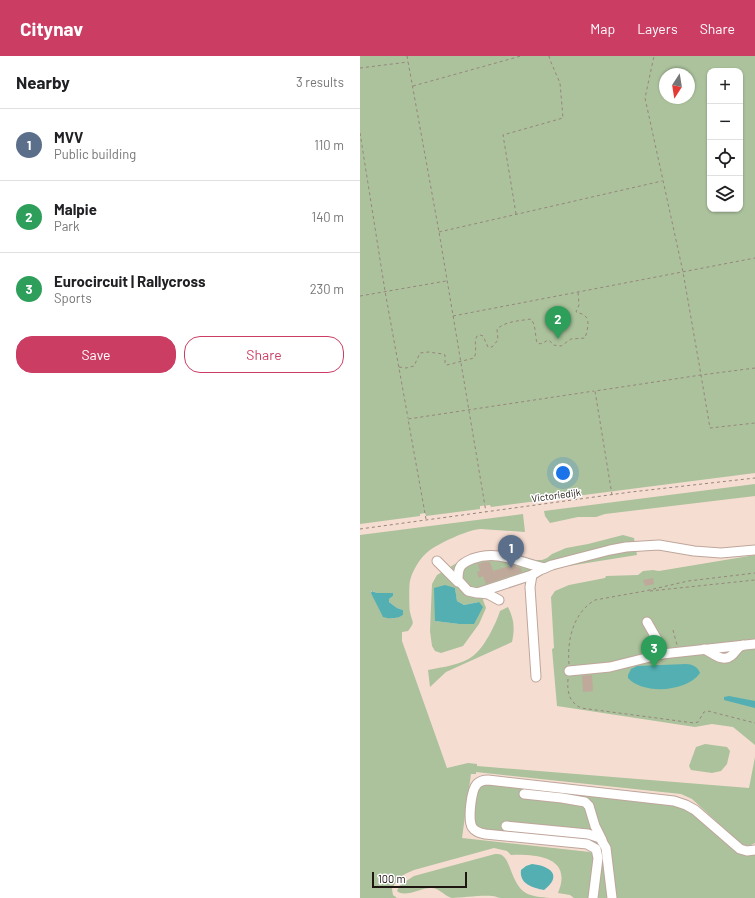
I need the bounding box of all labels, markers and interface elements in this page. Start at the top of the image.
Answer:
text: Citynav [20,17,83,40]
text: Map [590,20,615,37]
text: Layers [637,20,678,37]
text: Share [700,20,735,37]
north arrow [659,68,695,104]
map controls [707,68,743,212]
button: + [707,68,743,104]
text: Nearby [16,72,70,92]
text: 3 results [296,74,344,90]
button: − [707,104,743,140]
text: MVV [54,128,83,146]
text: 1 [27,137,31,153]
text: 110 m [314,137,344,153]
button: locate [707,140,743,176]
text: Public building [54,146,136,162]
button: layers [707,176,743,212]
text: Malpie [54,200,97,218]
text: 2 [25,209,33,225]
text: 140 m [312,209,344,225]
text: Park [54,218,80,234]
text: Eurocircuit | Rallycross [54,272,206,290]
text: 3 [25,281,33,297]
text: 230 m [310,281,344,297]
text: Sports [54,290,92,306]
pin: 2 [545,306,571,339]
button: Save [16,336,176,373]
button: Share [184,336,344,373]
your location [553,463,573,483]
street label: Victoriedijk [531,486,581,504]
pin: 1 [498,535,524,568]
pin: 3 [641,635,667,668]
scale bar [372,870,467,889]
text: 100 m [378,872,406,885]

